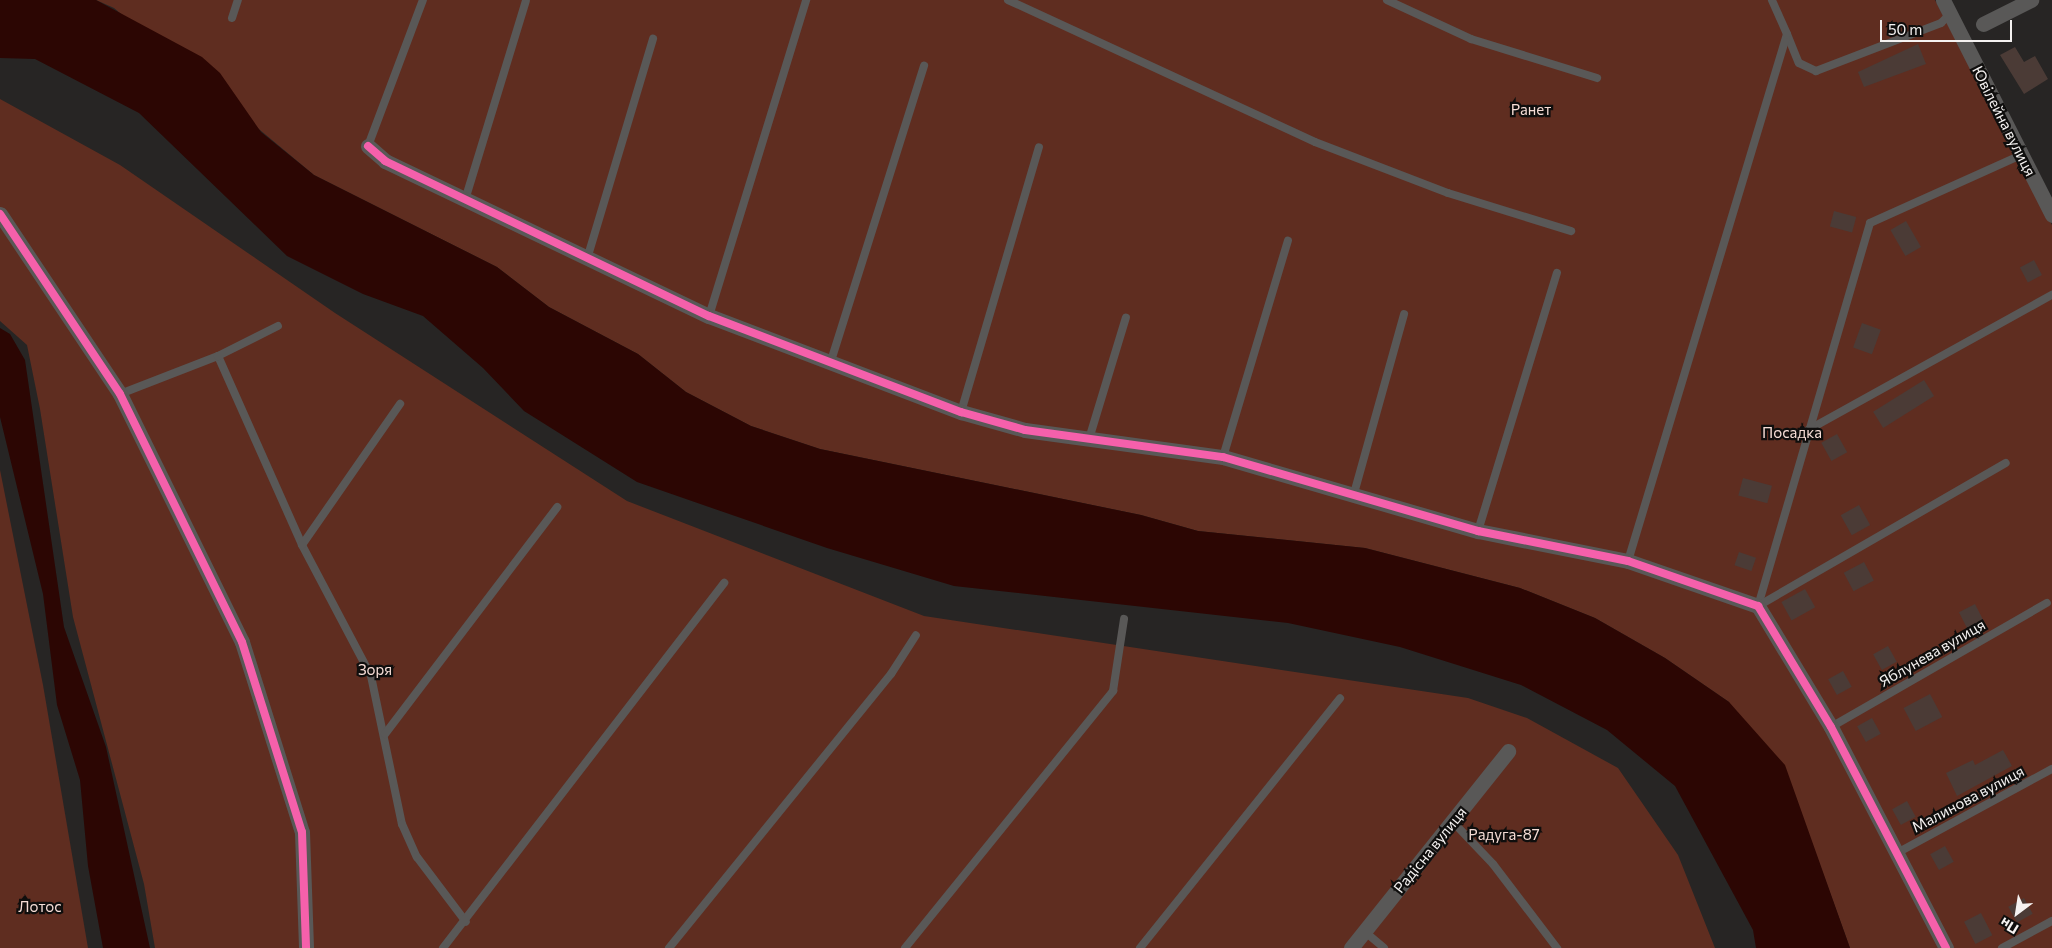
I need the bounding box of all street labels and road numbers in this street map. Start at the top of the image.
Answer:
street label: Ювілейна вулиця [1968,63,2040,179]
street label: Яблунева вулиця [1876,615,1988,691]
street label: Малинова вулиця [1909,762,2027,836]
street label: Радісна вулиця [1390,803,1470,897]

